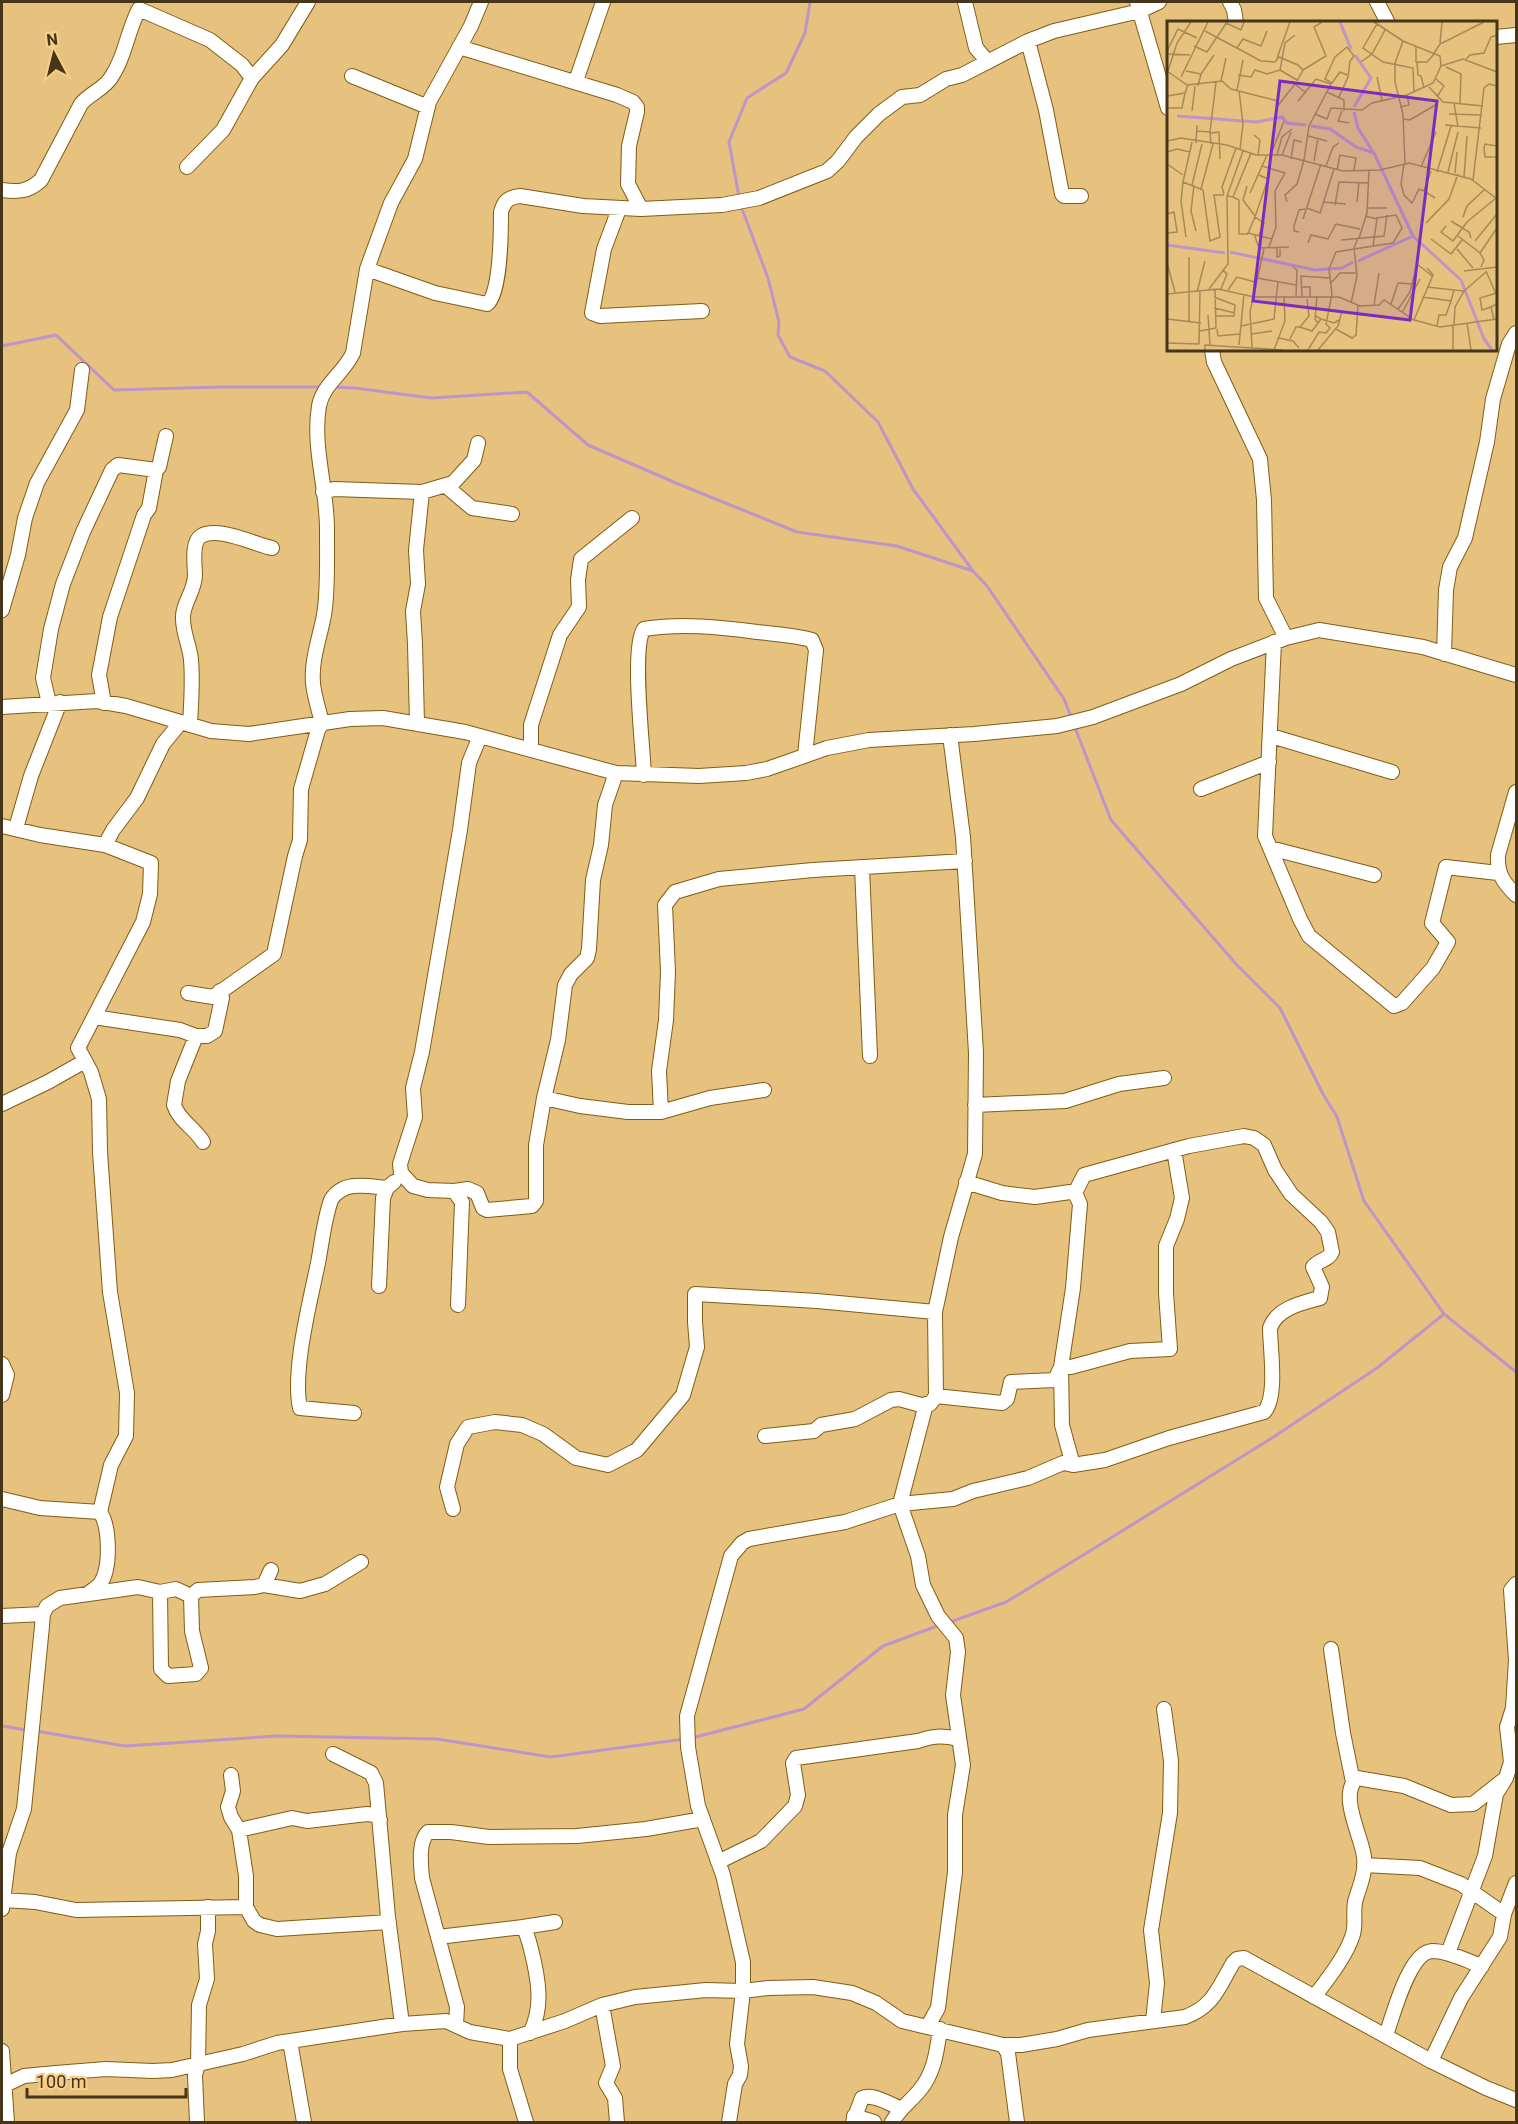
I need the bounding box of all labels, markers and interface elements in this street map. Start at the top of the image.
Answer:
inset map [1167,21,1497,351]
north arrow [24,24,84,84]
text: N [45,29,59,50]
scale bar [27,2061,186,2099]
text: 100 m [36,2071,87,2092]

